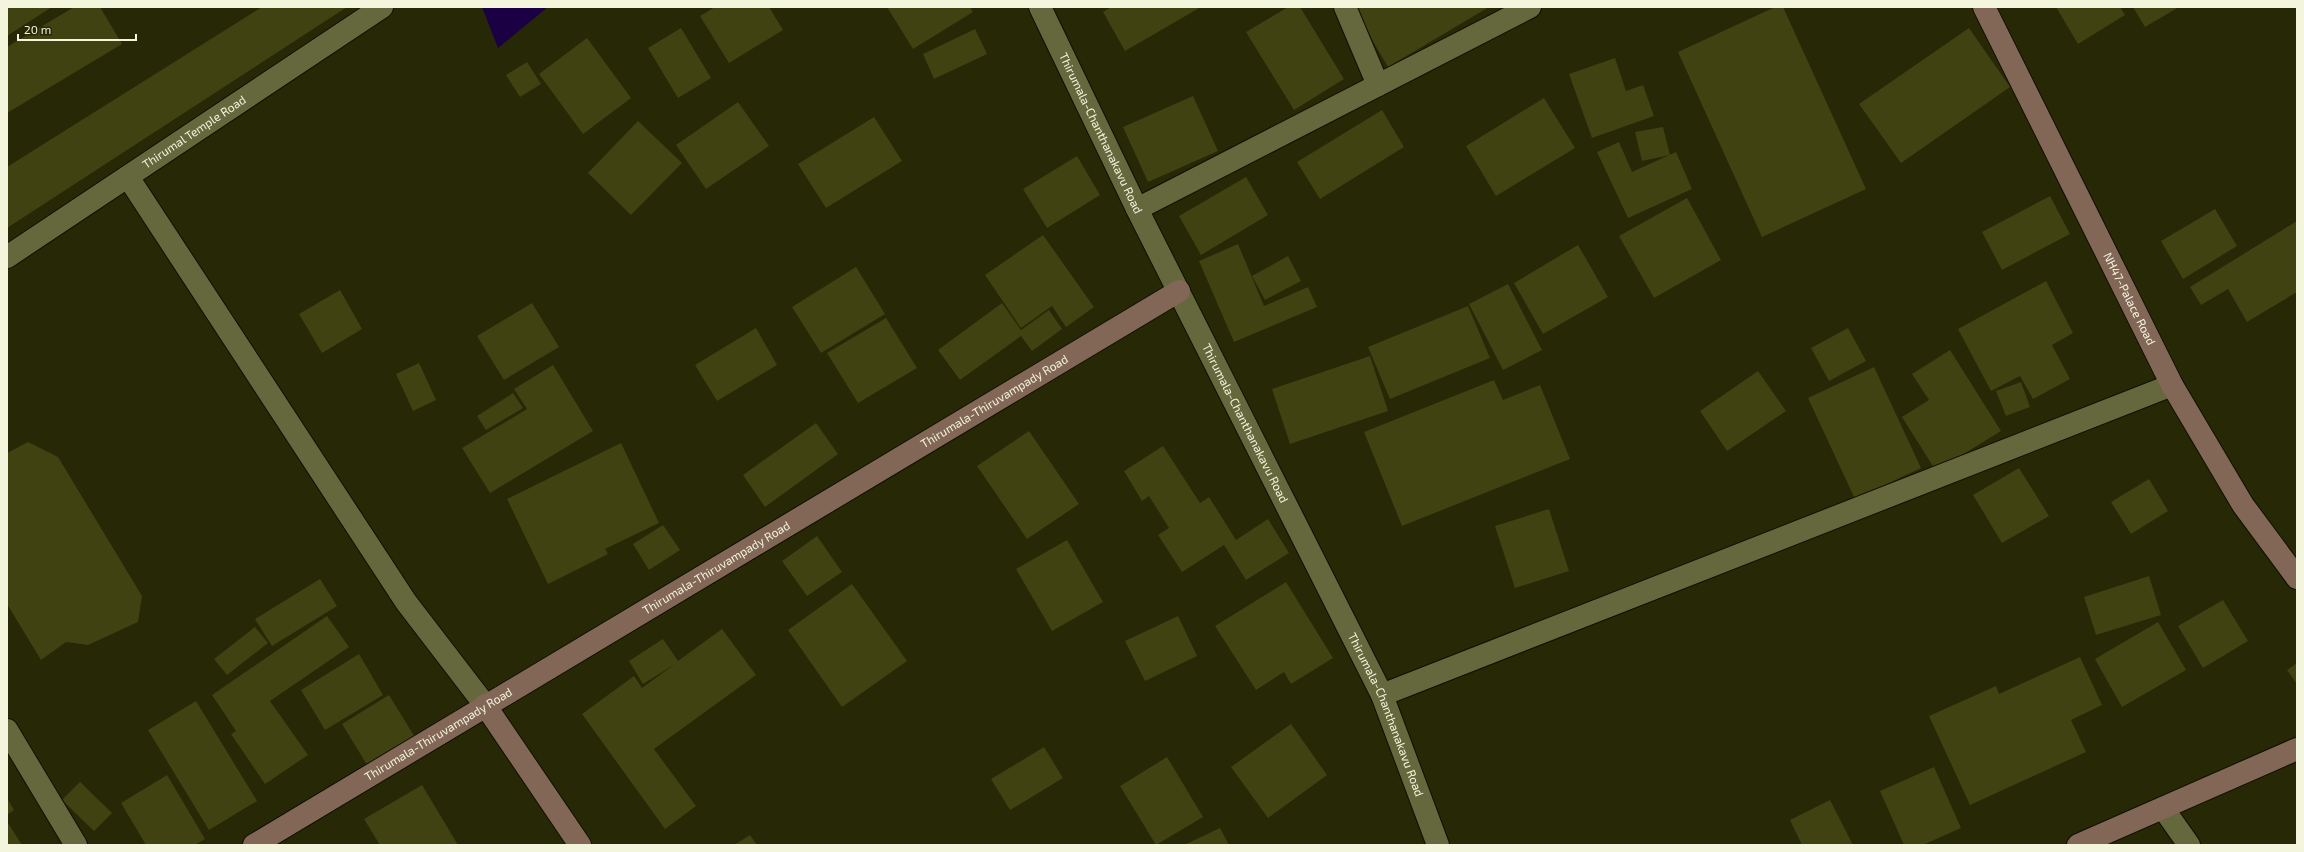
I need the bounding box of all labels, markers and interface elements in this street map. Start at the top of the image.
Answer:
scale bar [18,16,136,42]
text: 20 m [24,22,51,36]
street label: Thirumala-Chanthanakavu Road [1057,50,1146,216]
street label: Thirumal Temple Road [139,92,248,171]
street label: NH47-Palace Road [2101,250,2159,347]
street label: Thirumala-Chanthanakavu Road [1200,341,1292,505]
street label: Thirumala-Thiruvampady Road [918,351,1070,450]
street label: Thirumala-Thiruvampady Road [640,518,792,617]
street label: Thirumala-Chanthanakavu Road [1346,630,1427,798]
street label: Thirumala-Thiruvampady Road [362,684,514,783]

